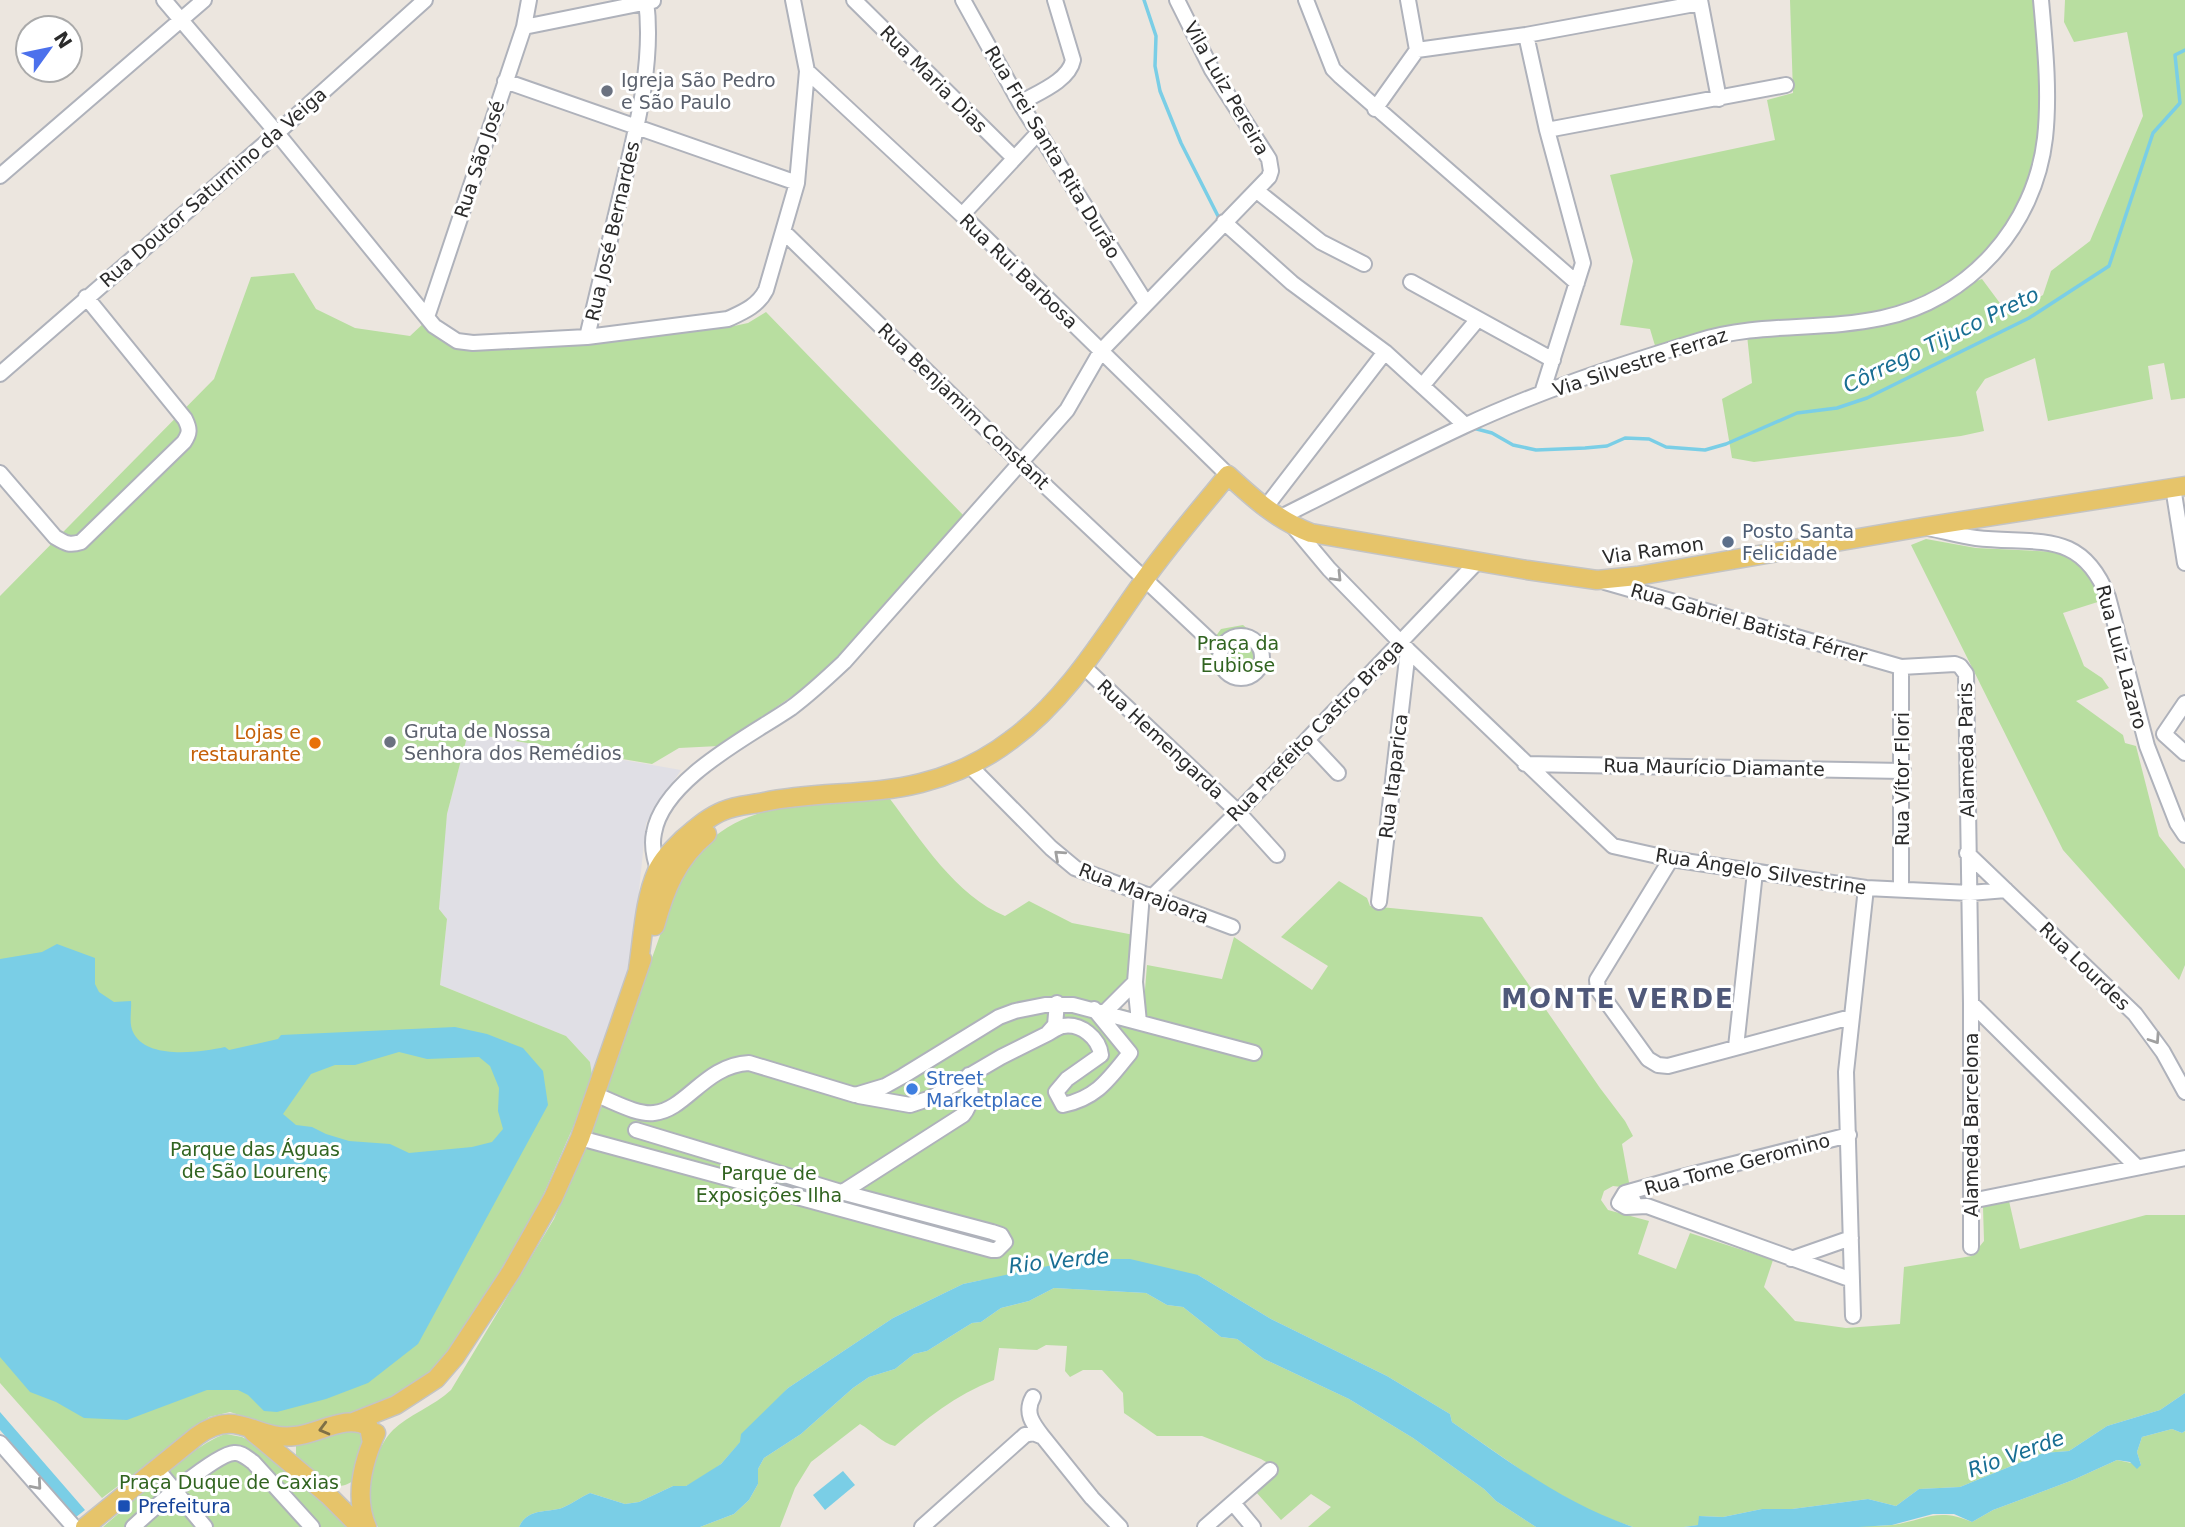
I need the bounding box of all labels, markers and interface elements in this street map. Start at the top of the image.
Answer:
north arrow [14,14,84,84]
street label: Vila Luiz Pereira [1180,17,1274,159]
street label: Rua Maria Dias [876,21,992,137]
text: N [50,27,77,52]
street label: Rua Frei Santa Rita Durão [981,42,1125,262]
place label: Igreja São Pedro e São Paulo [621,69,776,113]
street label: Rua Doutor Saturnino da Veiga [95,83,331,291]
marker: Igreja São Pedro e São Paulo [599,83,615,99]
street label: Rua São José [450,97,508,221]
street label: Rua José Bernardes [581,139,643,323]
street label: Rua Rui Barbosa [955,209,1083,333]
water label: Côrrego Tijuco Preto [1839,282,2043,398]
street label: Rua Benjamim Constant [874,318,1054,494]
street label: Via Silvestre Ferraz [1550,323,1730,401]
place label: Posto Santa Felicidade [1742,520,1854,564]
street label: Via Ramon [1601,532,1705,568]
marker: Posto Santa Felicidade [1720,534,1736,550]
one-way arrow [1329,569,1342,582]
street label: Rua Gabriel Batista Férrer [1628,579,1870,667]
street label: Rua Luiz Lazaro [2092,582,2152,732]
park label: Praça da Eubiose [1197,632,1279,676]
street label: Rua Prefeito Castro Braga [1222,634,1408,826]
street label: Rua Hemengarda [1093,675,1229,803]
street label: Alameda Paris [1954,682,1978,818]
street label: Rua Itaparica [1374,712,1412,840]
street label: Rua Vítor Flori [1891,712,1913,846]
place label: Gruta de Nossa Senhora dos Remédios [404,720,622,764]
place label: Lojas e restaurante [190,721,301,765]
marker: Gruta de Nossa Senhora dos Remédios [382,734,398,750]
marker: Lojas e restaurante [307,735,323,751]
street label: Rua Maurício Diamante [1603,754,1825,780]
street label: Rua Ângelo Silvestrine [1654,843,1868,899]
one-way arrow [1054,851,1067,863]
street label: Rua Marajoara [1076,858,1212,928]
street label: Rua Lourdes [2035,917,2135,1015]
district label: MONTE VERDE [1501,984,1735,1014]
one-way arrow [2147,1031,2159,1044]
street label: Alameda Barcelona [1960,1033,1982,1217]
place label: Street Marketplace [926,1067,1042,1111]
marker: Street Marketplace [904,1081,920,1097]
street label: Rua Tome Geromino [1642,1129,1832,1199]
park label: Parque das Águas de São Lourenç [170,1138,340,1182]
park label: Parque de Exposições Ilha [696,1162,842,1206]
water label: Rio Verde [1008,1244,1110,1278]
one-way arrow [318,1421,330,1435]
water label: Rio Verde [1964,1425,2068,1483]
park label: Praça Duque de Caxias [119,1471,339,1493]
one-way arrow [29,1477,41,1490]
place label: Prefeitura [138,1495,231,1517]
marker: Prefeitura [116,1498,132,1514]

